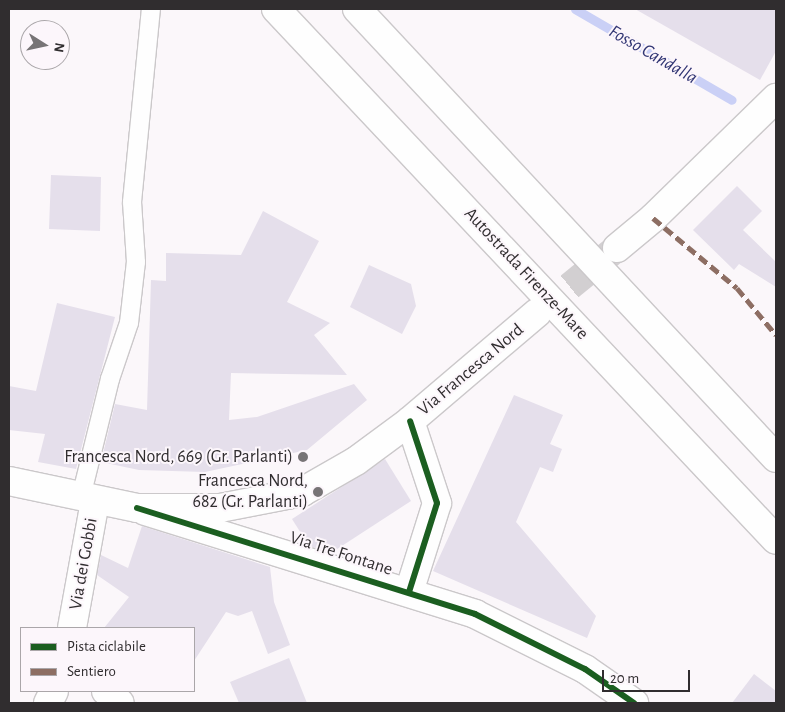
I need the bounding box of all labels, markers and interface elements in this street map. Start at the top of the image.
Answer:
north arrow [20,20,70,70]
water label: Fosso Candalla [605,21,701,89]
text: N [51,41,67,53]
street label: Autostrada Firenze-Mare [459,203,593,345]
street label: Via Francesca Nord [414,319,528,421]
place label: Francesca Nord, 669 (Gr. Parlanti) [64,446,293,468]
marker: Francesca Nord, 669 (Gr. Parlanti) [297,451,309,463]
place label: Francesca Nord, 682 (Gr. Parlanti) [192,471,308,514]
marker: Francesca Nord, 682 (Gr. Parlanti) [312,486,324,498]
street label: Via dei Gobbi [65,516,103,612]
street label: Via Tre Fontane [287,527,395,581]
legend [20,627,195,692]
text: Pista ciclabile [67,639,146,654]
scale bar [605,660,692,692]
text: Sentiero [67,664,116,679]
text: 20 m [610,671,639,686]

